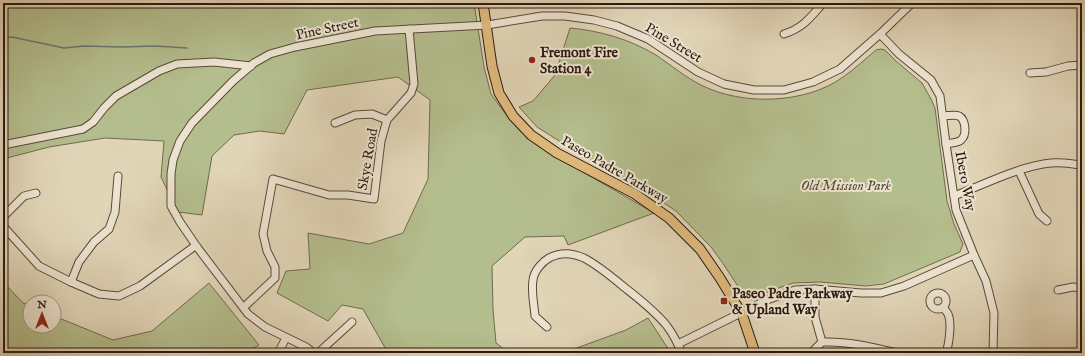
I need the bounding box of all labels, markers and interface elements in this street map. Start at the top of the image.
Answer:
street label: Pine Street [294,14,360,44]
street label: Pine Street [642,19,706,67]
place label: Fremont Fire Station 4 [540,44,619,78]
marker: Fremont Fire Station 4 [527,55,537,65]
street label: Skye Road [354,126,382,192]
street label: Paseo Padre Parkway [558,132,671,208]
street label: Ibero Way [950,150,980,213]
park label: Old Mission Park [801,177,891,195]
place label: Paseo Padre Parkway & Upland Way [732,285,854,319]
north arrow [22,294,62,334]
marker: Paseo Padre Parkway & Upland Way [719,296,729,306]
text: N [36,298,47,312]

